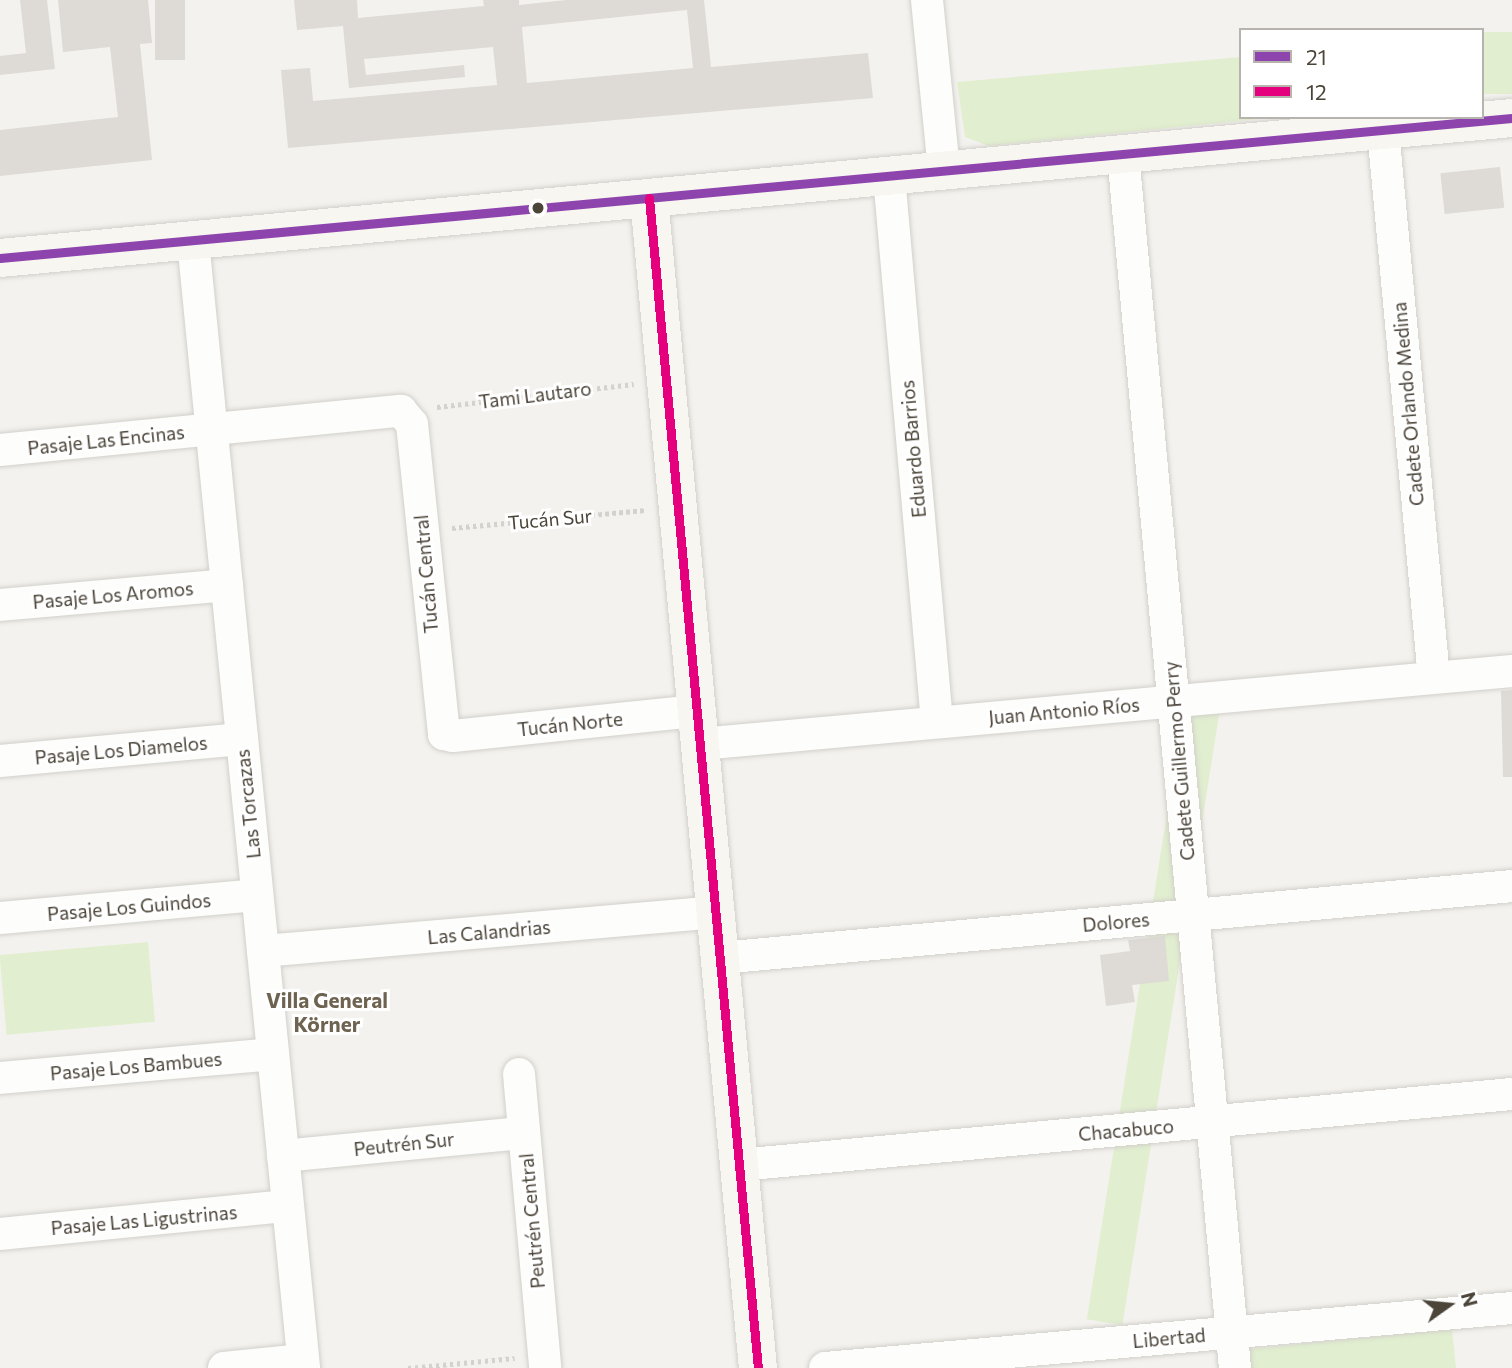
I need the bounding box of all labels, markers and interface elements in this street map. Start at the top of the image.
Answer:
legend [1239,28,1484,119]
text: 21 [1306,44,1327,69]
text: 12 [1306,79,1327,104]
unlabelled marker [531,201,545,215]
street label: Cadete Orlando Medina [1388,301,1428,507]
street label: Tami Lautaro [477,377,593,413]
street label: Eduardo Barrios [896,379,930,519]
street label: Pasaje Las Encinas [26,420,186,460]
street label: Tucán Sur [507,504,593,534]
street label: Tucán Central [409,514,443,634]
street label: Pasaje Los Aromos [32,577,194,613]
street label: Cadete Guillermo Perry [1159,660,1199,862]
street label: Juan Antonio Ríos [987,693,1141,729]
street label: Tucán Norte [516,707,624,741]
street label: Pasaje Los Diamelos [34,731,208,769]
street label: Las Torcazas [231,748,265,860]
street label: Pasaje Los Guindos [46,888,212,926]
street label: Dolores [1081,908,1151,936]
street label: Las Calandrias [426,915,552,949]
district label: Villa General Körner [266,987,388,1037]
street label: Pasaje Los Bambues [49,1047,223,1085]
street label: Chacabuco [1077,1114,1175,1146]
street label: Peutrén Sur [352,1127,456,1161]
street label: Peutrén Central [515,1152,549,1290]
street label: Pasaje Las Ligustrinas [50,1200,238,1240]
north arrow [1414,1270,1484,1340]
text: N [1457,1290,1483,1309]
street label: Libertad [1131,1323,1207,1353]

